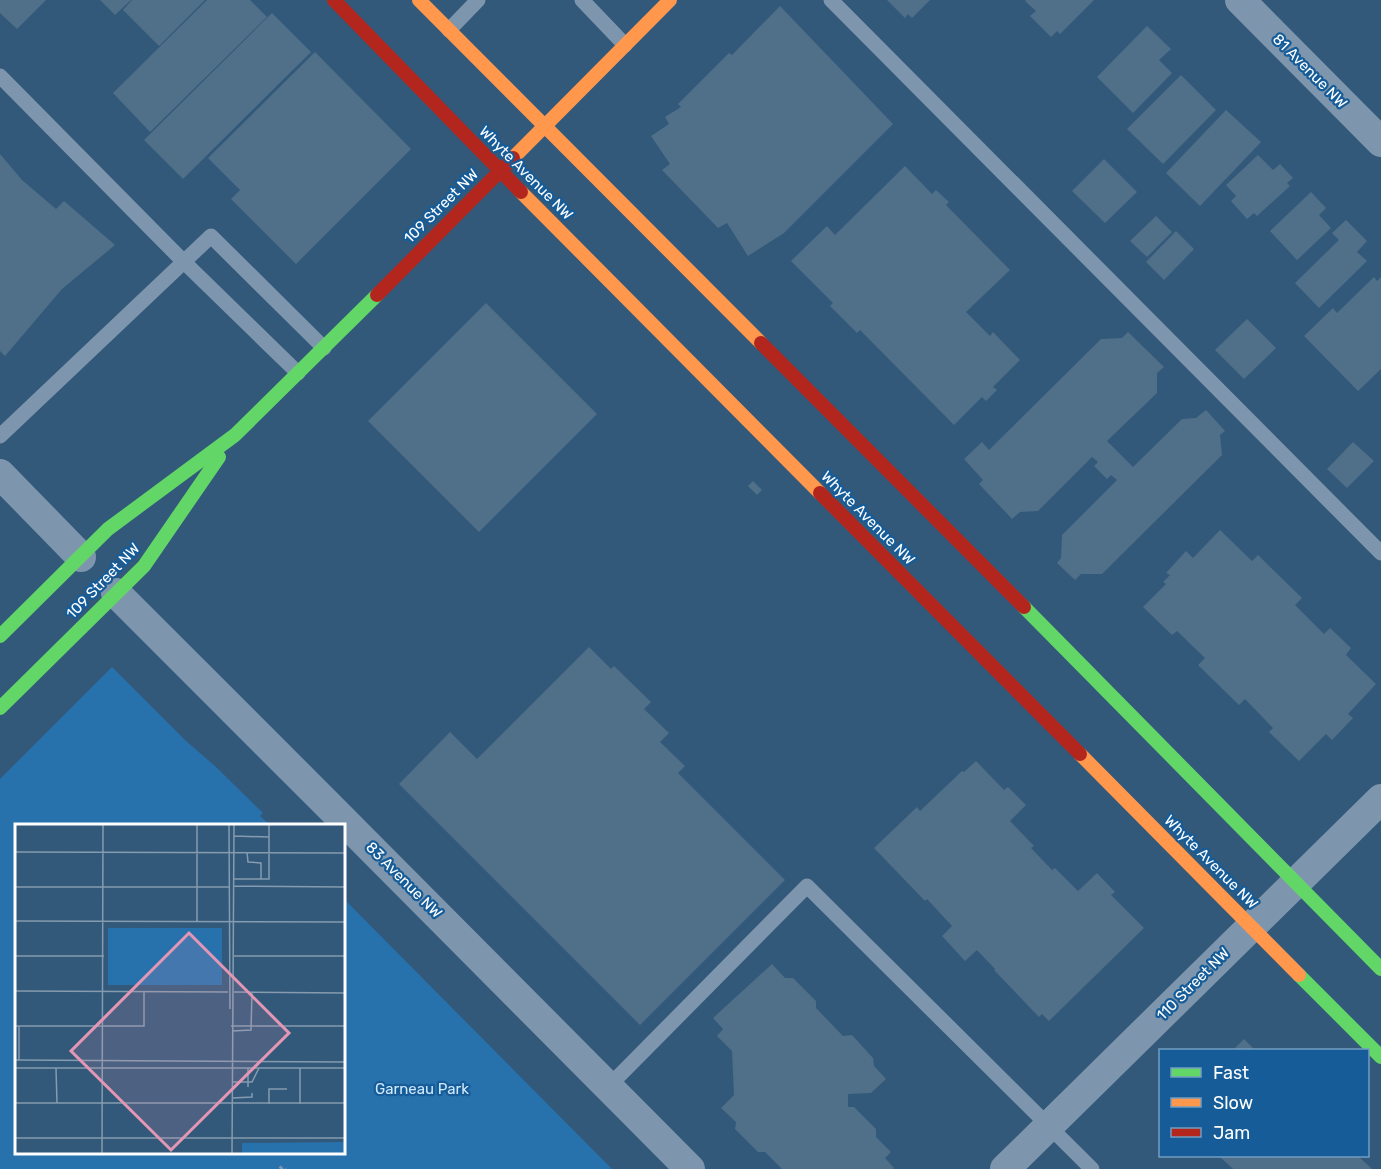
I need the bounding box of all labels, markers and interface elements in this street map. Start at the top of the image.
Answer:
street label: 81 Avenue NW [1269,30,1351,112]
street label: Whyte Avenue NW [475,122,577,224]
street label: 109 Street NW [400,165,482,247]
street label: Whyte Avenue NW [817,467,919,569]
street label: 109 Street NW [62,540,144,622]
street label: Whyte Avenue NW [1160,811,1262,913]
inset map [15,824,345,1154]
street label: 83 Avenue NW [362,838,446,922]
street label: 110 Street NW [1153,944,1233,1024]
legend [1159,1049,1369,1157]
text: Fast [1213,1062,1249,1084]
park label: Garneau Park [375,1080,469,1098]
text: Slow [1213,1092,1253,1114]
text: Jam [1213,1122,1250,1144]

